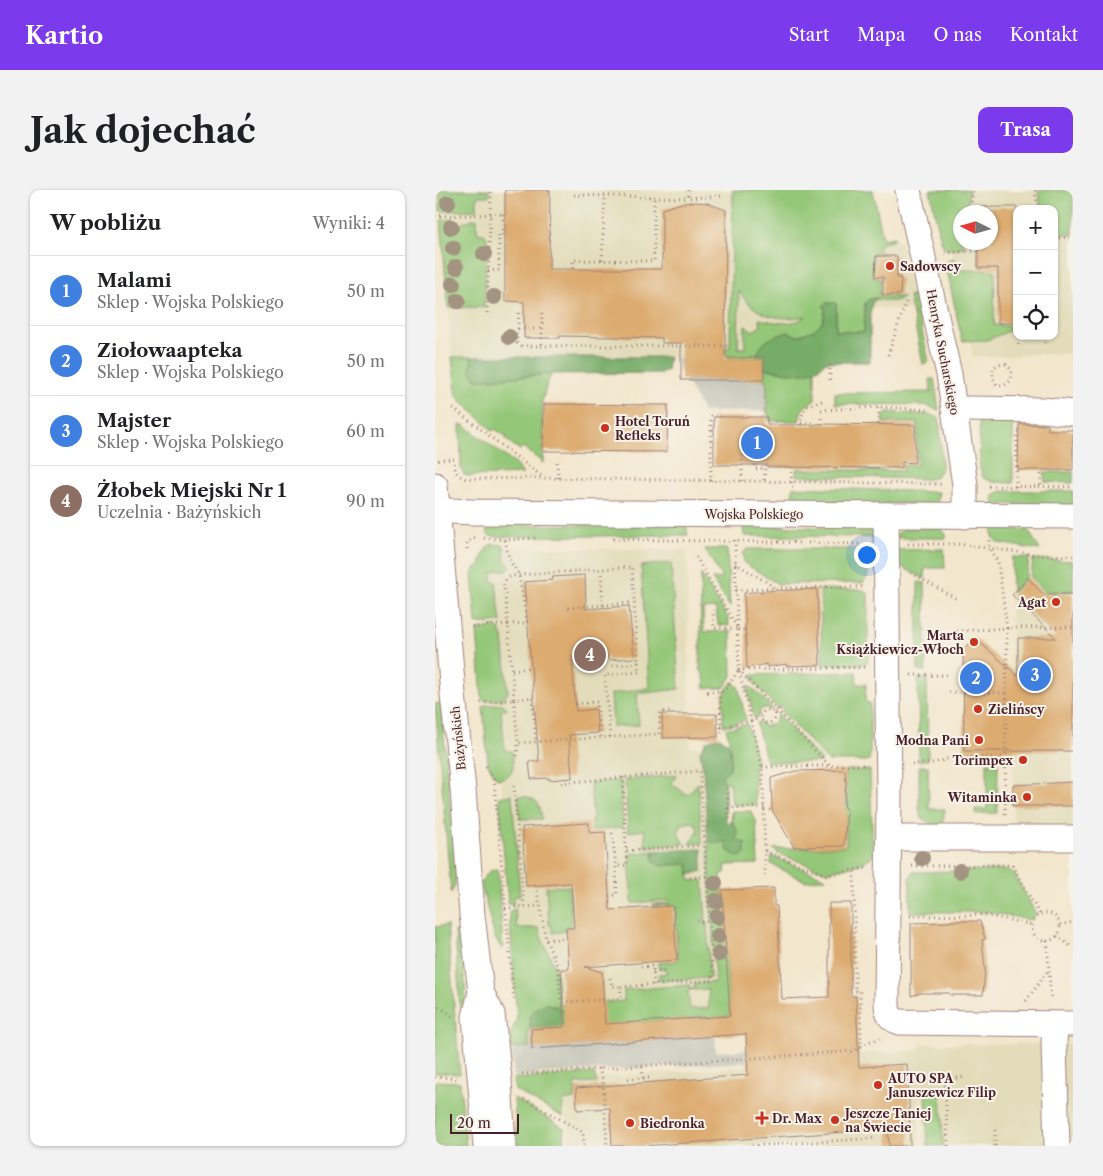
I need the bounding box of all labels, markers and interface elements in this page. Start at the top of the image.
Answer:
text: Kartio [25,21,103,50]
text: Start [789,24,829,46]
text: Mapa [857,24,905,46]
text: O nas [933,24,982,46]
text: Kontakt [1010,24,1078,46]
button: Trasa [978,107,1073,153]
text: Jak dojechać [30,109,256,152]
north arrow [953,205,998,250]
map controls [1013,205,1058,340]
button: + [1013,205,1058,250]
text: W pobliżu [50,210,161,235]
text: Wyniki: 4 [312,213,385,233]
button: − [1013,250,1058,295]
place label: Sadowscy [900,259,961,274]
marker: Sadowscy [884,260,896,272]
text: Malami [97,269,171,292]
text: 1 [62,281,70,301]
text: 50 m [347,281,385,301]
street label: Henryka Sucharskiego [923,288,963,416]
text: Sklep · Wojska Polskiego [97,292,284,312]
button: locate [1013,295,1058,340]
text: Ziołowaapteka [97,339,243,362]
text: 2 [61,351,71,371]
text: 50 m [347,351,385,371]
text: Sklep · Wojska Polskiego [97,362,284,382]
text: Majster [97,409,171,432]
place label: Hotel Toruń Refleks [615,414,691,443]
text: 3 [61,421,71,441]
text: 60 m [346,421,385,441]
marker: Hotel Toruń Refleks [599,422,611,434]
pin: 1 [741,424,773,462]
text: Sklep · Wojska Polskiego [97,432,284,452]
text: Żłobek Miejski Nr 1 [97,479,286,502]
text: 4 [61,491,71,511]
text: 90 m [346,491,385,511]
text: Uczelnia · Bażyńskich [97,502,262,522]
street label: Wojska Polskiego [704,507,803,522]
your location [854,542,880,568]
place label: Agat [1017,595,1046,610]
marker: Agat [1050,596,1062,608]
place label: Marta Książkiewicz-Włoch [836,628,965,657]
pin: 4 [574,636,606,674]
marker: Marta Książkiewicz-Włoch [968,636,980,648]
pin: 3 [1019,656,1051,694]
pin: 2 [960,659,992,697]
place label: Zielińscy [988,702,1045,717]
marker: Zielińscy [972,703,984,715]
street label: Bażyńskich [447,705,469,771]
place label: Modna Pani [895,733,970,748]
marker: Modna Pani [973,734,985,746]
place label: Torimpex [953,753,1013,768]
marker: Torimpex [1017,754,1029,766]
place label: Witaminka [946,790,1018,805]
marker: Witaminka [1021,791,1033,803]
place label: AUTO SPA Januszewicz Filip [886,1071,996,1100]
marker: AUTO SPA Januszewicz Filip [872,1079,884,1091]
place label: Jeszcze Taniej na Świecie [843,1106,931,1135]
scale bar [450,1111,519,1134]
place label: Dr. Max [772,1111,822,1126]
marker: Dr. Max [756,1112,768,1124]
text: 20 m [457,1114,491,1132]
marker: Jeszcze Taniej na Świecie [829,1114,841,1126]
place label: Biedronka [640,1116,706,1131]
marker: Biedronka [624,1117,636,1129]

